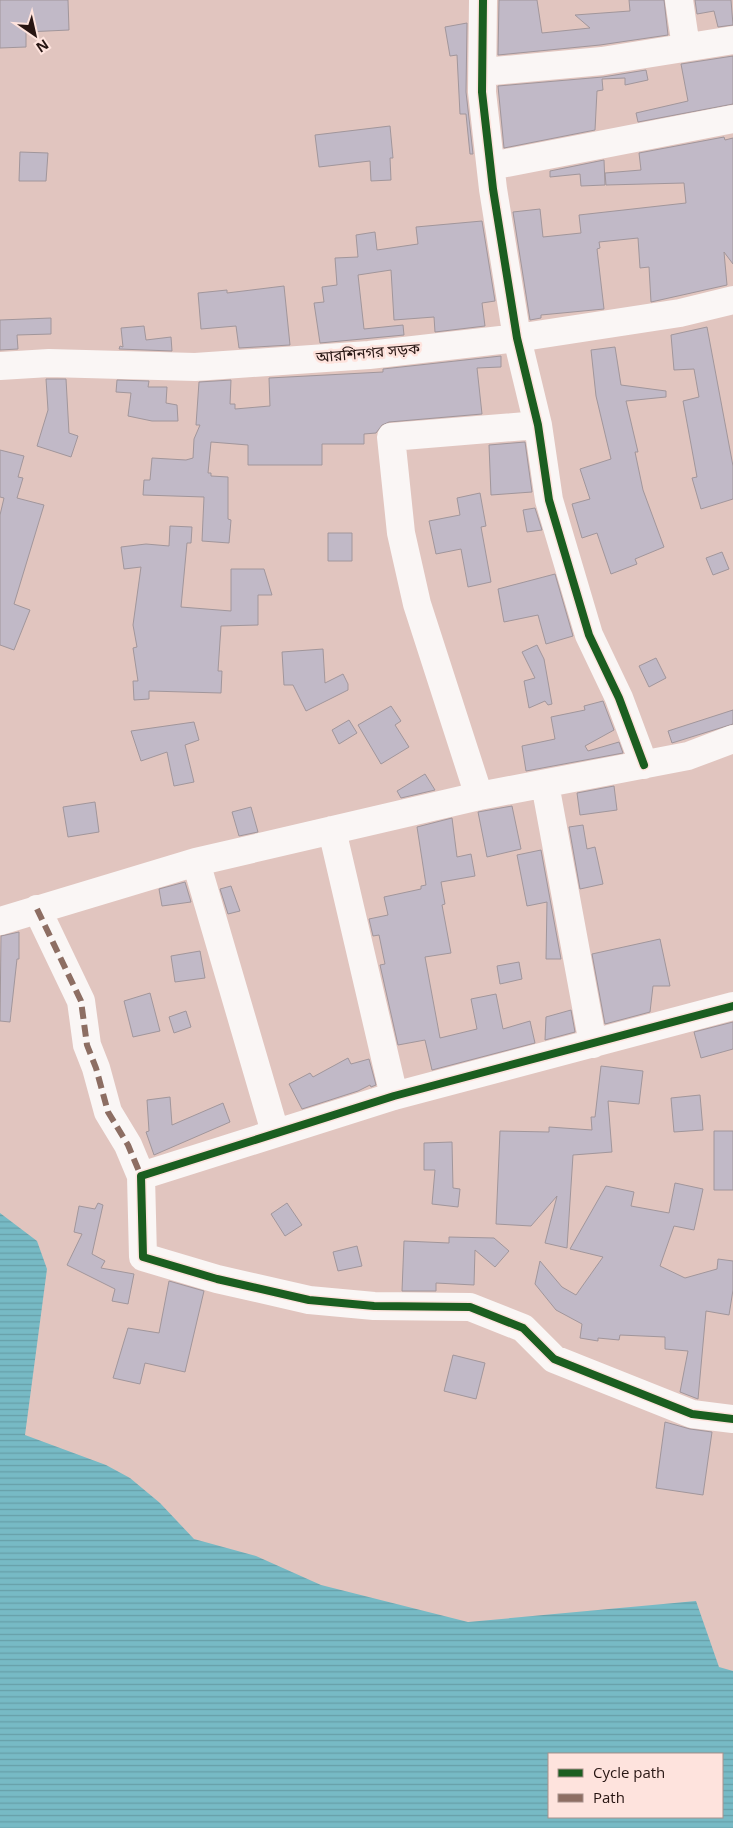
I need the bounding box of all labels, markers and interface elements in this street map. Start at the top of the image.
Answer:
north arrow [10,10,60,60]
text: N [33,35,53,57]
street label: আরশিনগর সড়ক [314,337,422,367]
legend [548,1753,723,1818]
text: Cycle path [593,1762,665,1782]
text: Path [593,1787,625,1807]

